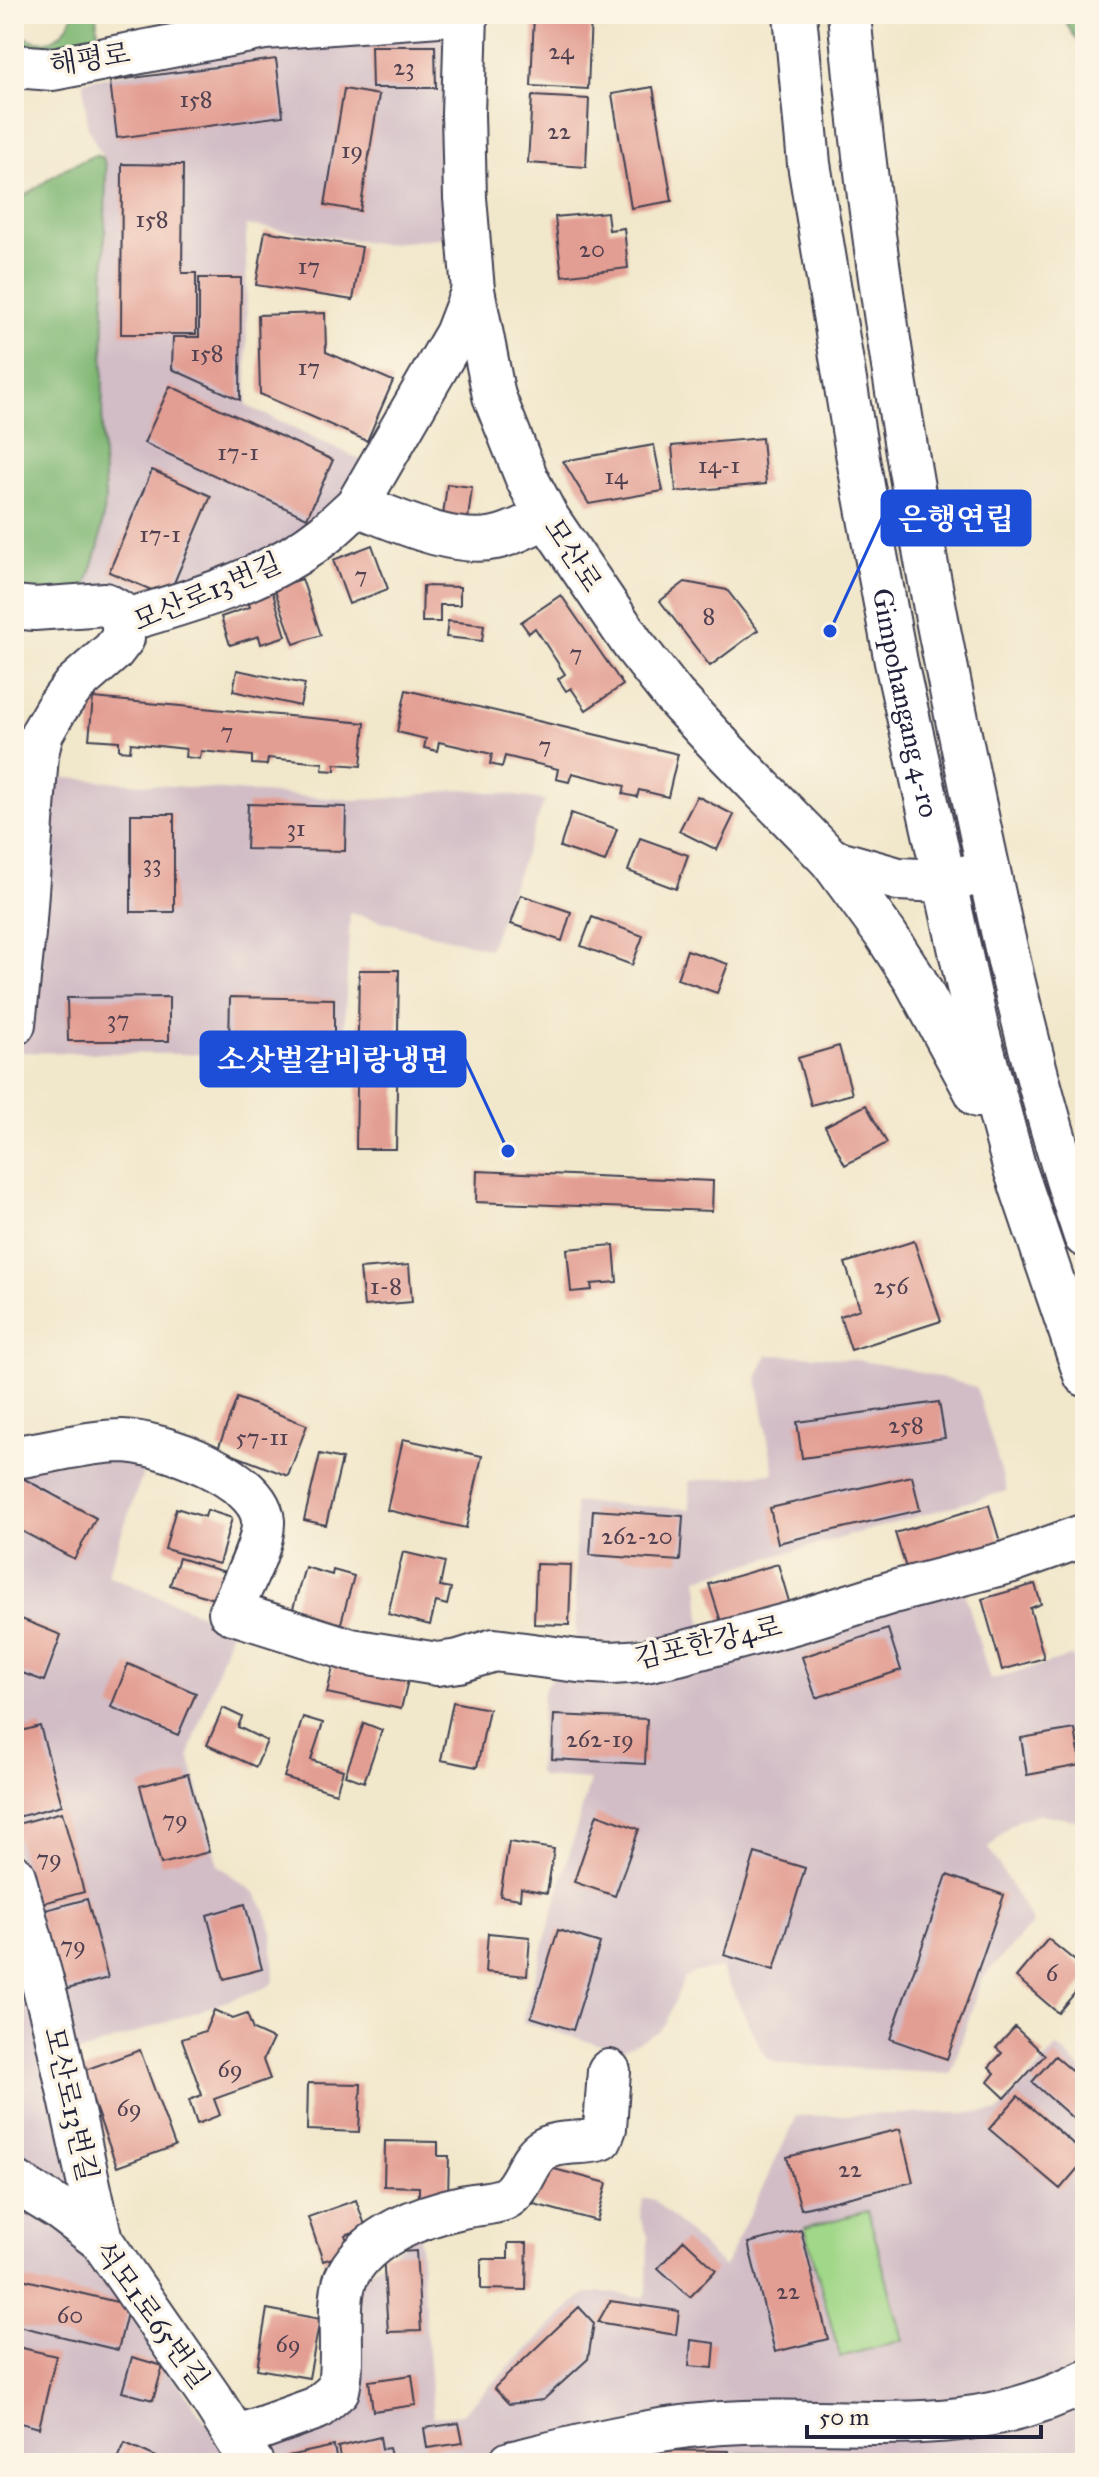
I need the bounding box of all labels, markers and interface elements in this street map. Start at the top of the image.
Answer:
street label: 해평로 [47,35,133,83]
house number: 24 [548,36,574,66]
house number: 23 [393,52,415,82]
house number: 158 [179,84,213,114]
house number: 22 [547,116,571,146]
house number: 19 [341,135,363,165]
house number: 158 [135,204,169,234]
house number: 20 [579,234,605,264]
house number: 17 [298,251,320,281]
house number: 158 [190,338,224,368]
house number: 17 [298,352,320,382]
house number: 17-1 [217,437,259,467]
house number: 14-1 [698,450,740,480]
house number: 14 [605,461,628,491]
callout: 은행연립 [882,491,1030,545]
text: 은행연립 [898,501,1014,537]
street label: 모산로 [536,511,610,599]
house number: 17-1 [139,519,181,549]
street label: 모산로13번길 [128,545,286,639]
house number: 7 [355,560,367,590]
street label: Gimpohangang 4-ro [865,585,947,821]
house number: 8 [703,601,715,631]
house number: 7 [570,638,582,668]
house number: 7 [221,716,233,746]
house number: 7 [539,730,551,760]
house number: 31 [286,813,306,843]
house number: 33 [142,848,162,878]
house number: 37 [107,1004,129,1034]
callout: 소삿벌갈비랑냉면 [201,1032,465,1086]
text: 소삿벌갈비랑냉면 [217,1042,449,1078]
house number: 1-8 [370,1271,402,1301]
house number: 256 [873,1271,909,1301]
house number: 258 [888,1410,924,1440]
house number: 57-11 [236,1422,288,1452]
house number: 262-20 [601,1521,673,1551]
street label: 김포한강4로 [631,1608,785,1676]
house number: 262-19 [566,1724,634,1754]
house number: 79 [162,1804,188,1834]
house number: 79 [36,1843,62,1873]
house number: 79 [60,1930,86,1960]
house number: 6 [1046,1958,1059,1988]
street label: 모산로13번길 [36,2023,106,2185]
house number: 69 [217,2054,243,2084]
house number: 69 [116,2093,142,2123]
house number: 22 [838,2154,862,2184]
street label: 석모1로65번길 [87,2234,217,2396]
house number: 22 [776,2276,800,2306]
house number: 60 [57,2300,83,2330]
house number: 69 [275,2329,301,2359]
scale bar [807,2389,1041,2439]
text: 50 m [819,2402,869,2432]

